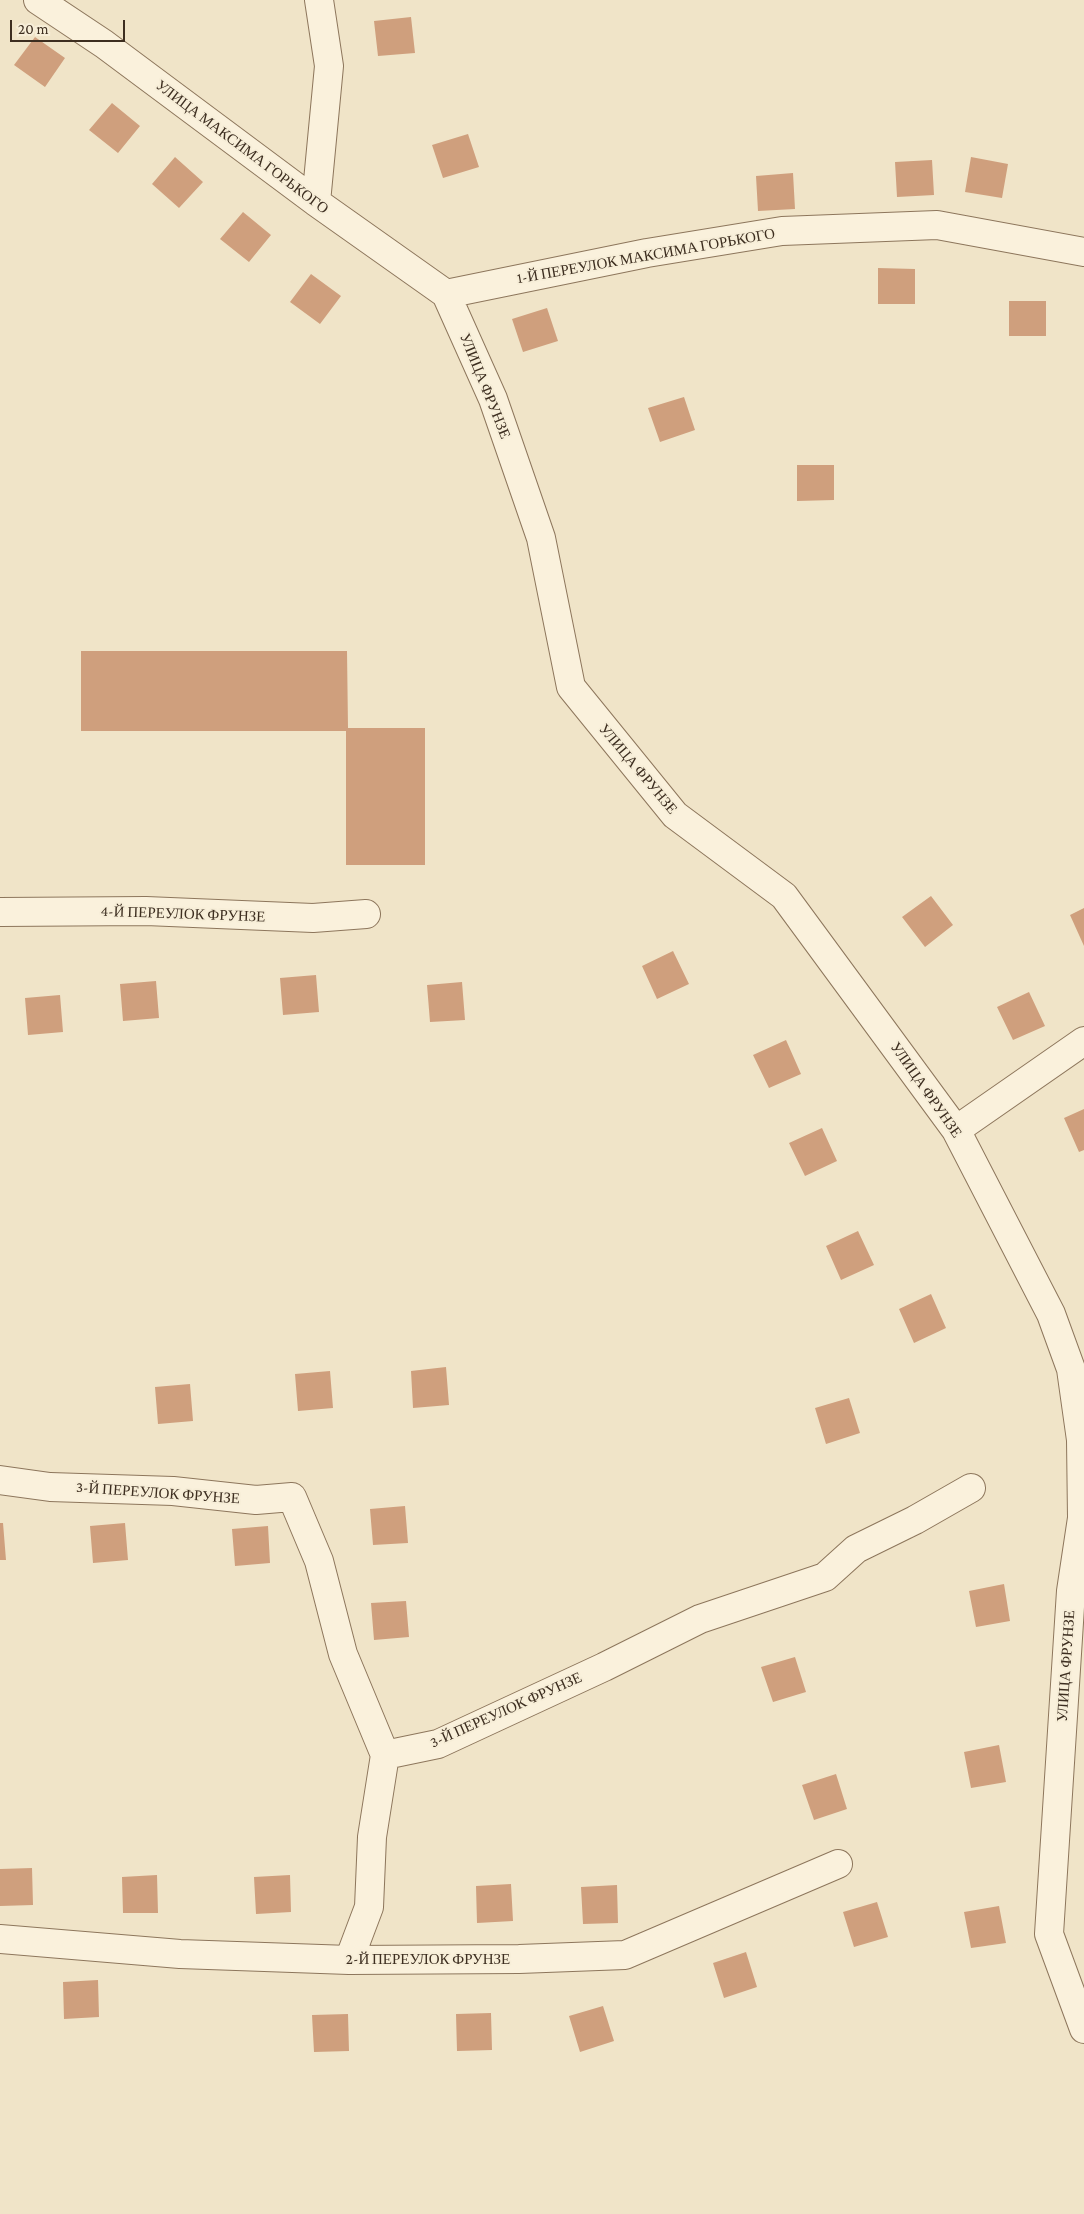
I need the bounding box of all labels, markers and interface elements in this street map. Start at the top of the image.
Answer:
scale bar [12,10,128,42]
text: 20 m [18,21,49,37]
street label: УЛИЦА МАКСИМА ГОРЬКОГО [152,76,332,218]
street label: 1-Й ПЕРЕУЛОК МАКСИМА ГОРЬКОГО [516,224,776,288]
street label: УЛИЦА ФРУНЗЕ [456,331,514,441]
street label: УЛИЦА ФРУНЗЕ [595,720,681,818]
street label: 4-Й ПЕРЕУЛОК ФРУНЗЕ [100,902,266,926]
street label: УЛИЦА ФРУНЗЕ [886,1039,966,1141]
street label: 3-Й ПЕРЕУЛОК ФРУНЗЕ [75,1478,241,1508]
street label: УЛИЦА ФРУНЗЕ [1053,1609,1079,1723]
street label: 3-Й ПЕРЕУЛОК ФРУНЗЕ [427,1668,585,1752]
street label: 2-Й ПЕРЕУЛОК ФРУНЗЕ [346,1950,510,1968]

